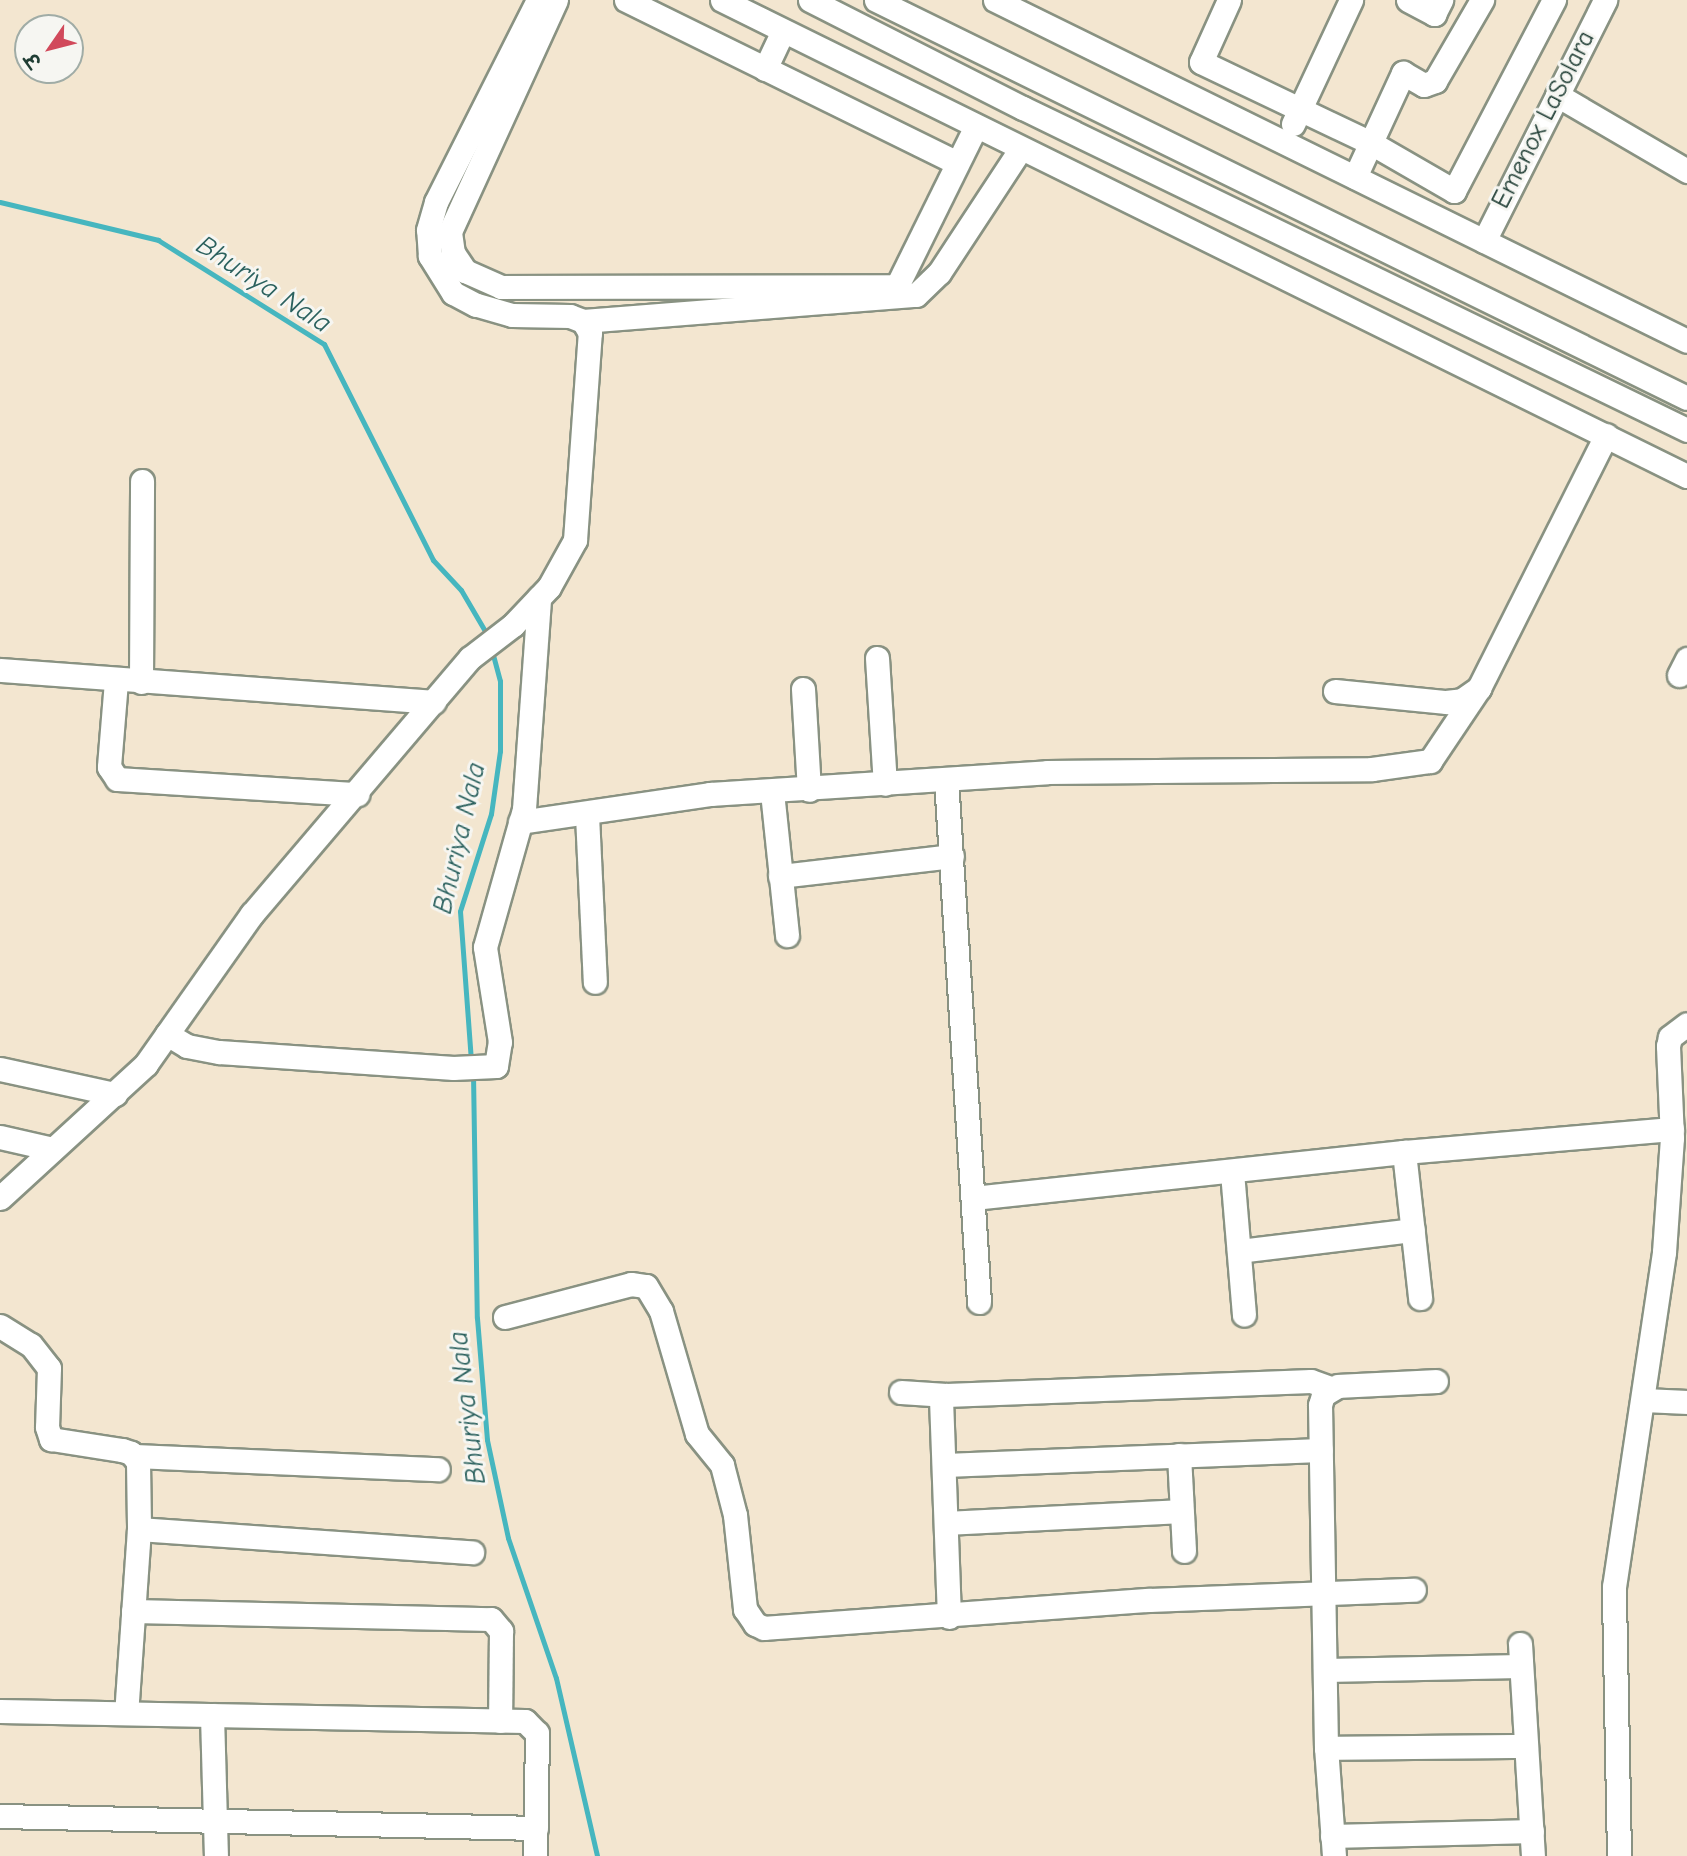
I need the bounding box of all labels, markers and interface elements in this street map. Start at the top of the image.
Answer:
north arrow [14,14,84,84]
street label: Emenox LaSolara [1486,26,1602,214]
text: उ [21,48,46,71]
water label: Bhuriya Nala [190,228,338,340]
water label: Bhuriya Nala [425,759,493,917]
water label: Bhuriya Nala [441,1329,493,1487]

